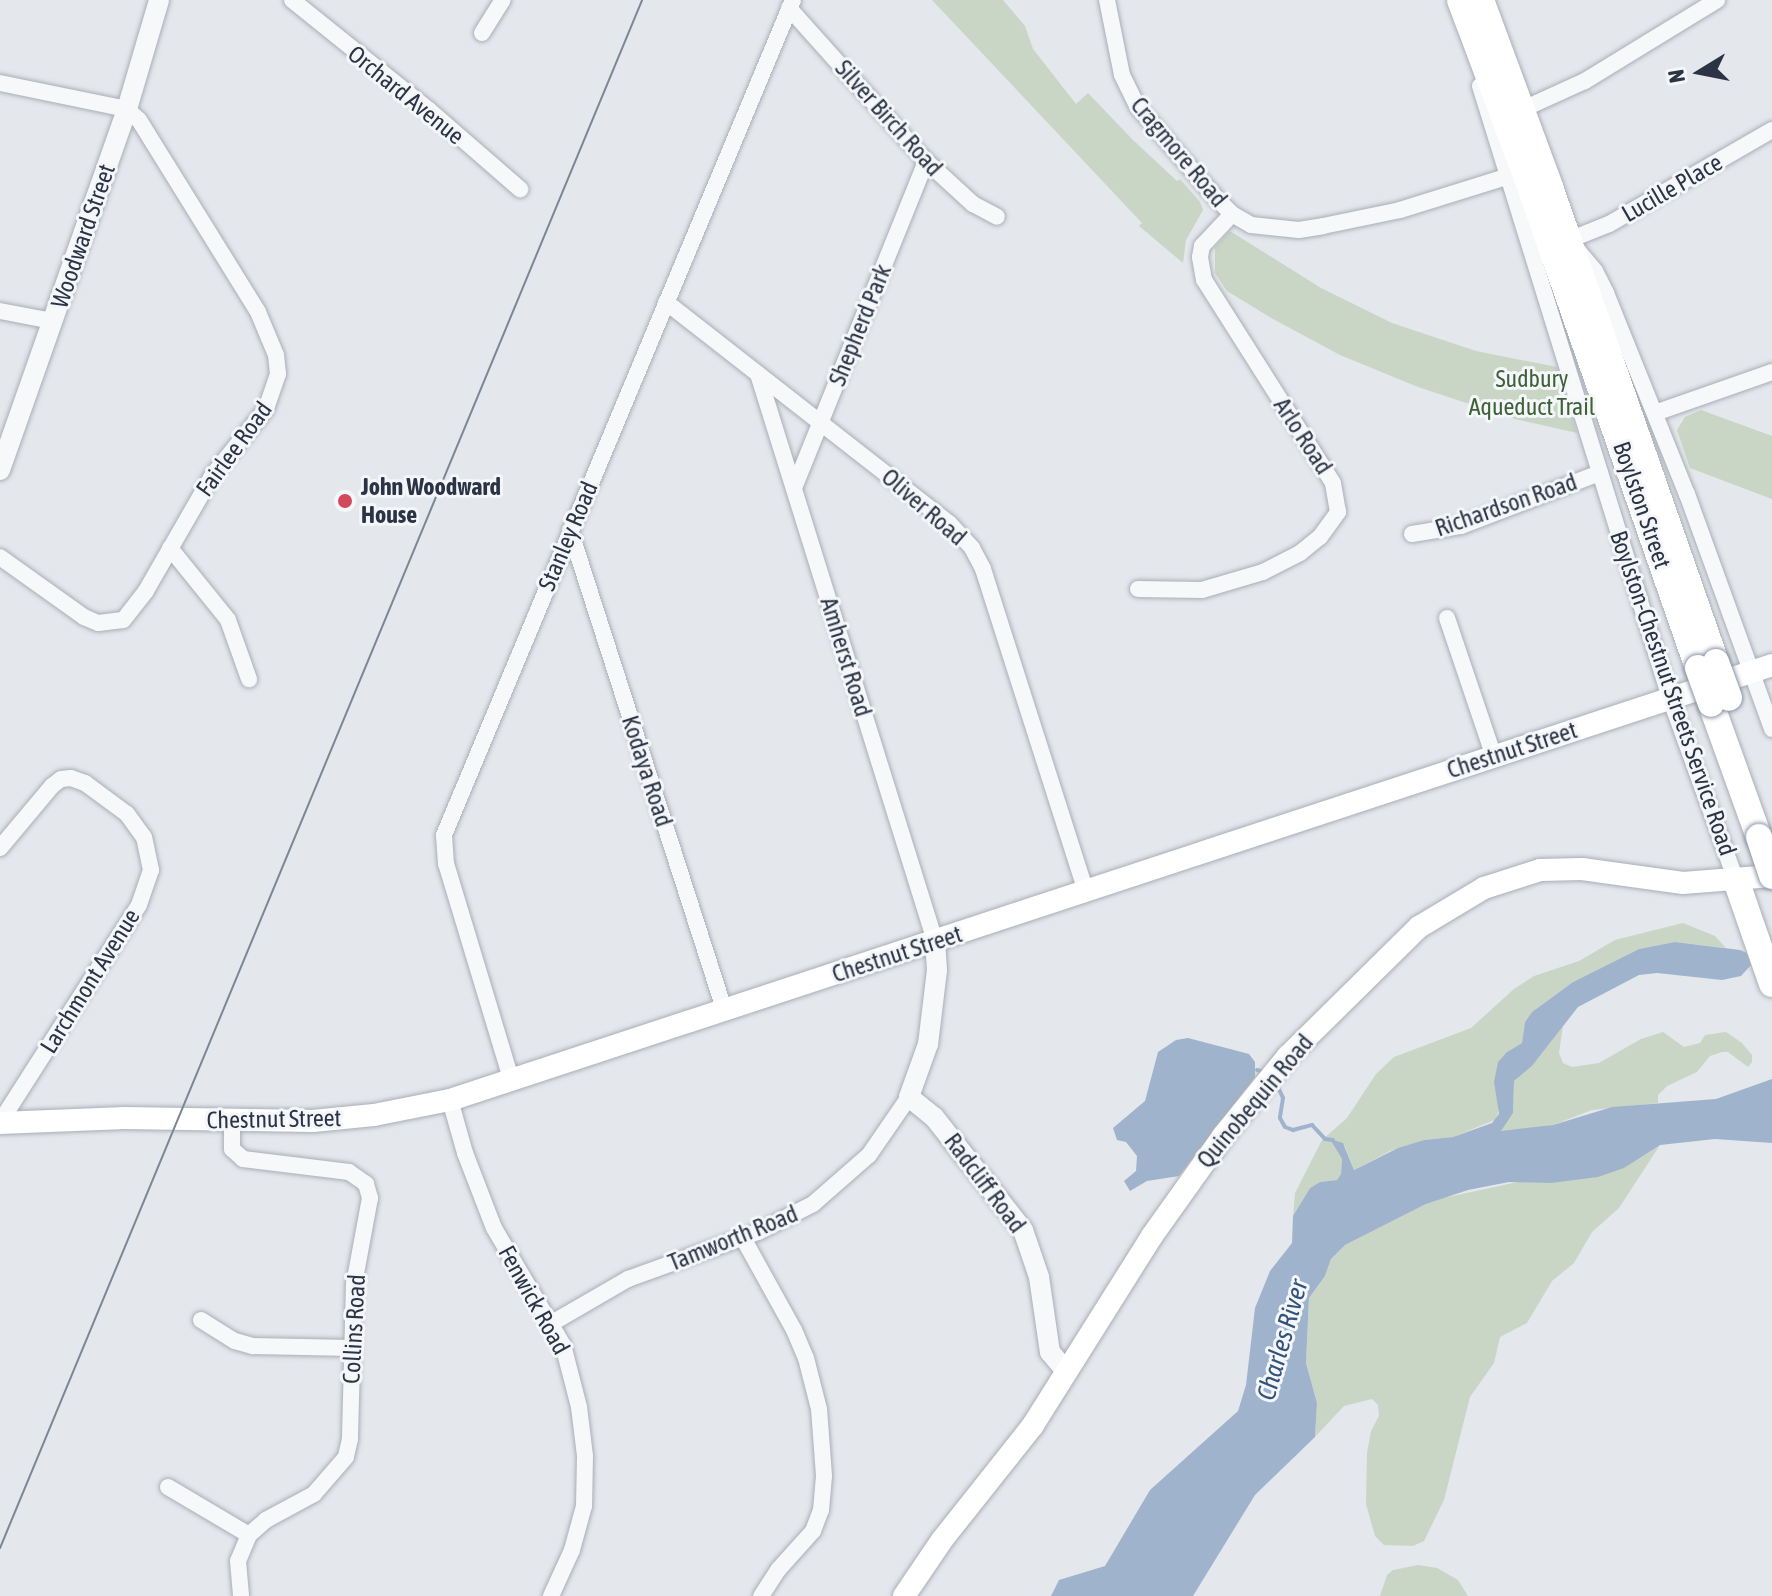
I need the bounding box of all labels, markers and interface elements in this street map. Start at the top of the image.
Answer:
north arrow [1660,32,1740,112]
street label: Orchard Avenue [342,39,470,151]
street label: Silver Birch Road [829,54,949,182]
text: N [1662,68,1690,85]
street label: Cragmore Road [1125,91,1233,213]
street label: Lucille Place [1617,148,1727,228]
street label: Woodward Street [45,160,121,312]
street label: Shepherd Park [823,260,897,390]
park label: Sudbury Aqueduct Trail [1469,365,1595,421]
street label: Arlo Road [1268,392,1338,480]
street label: Fairlee Road [190,396,278,502]
street label: Boylston Street [1607,438,1677,572]
street label: Oliver Road [876,462,972,552]
street label: Richardson Road [1431,467,1581,543]
place label: John Woodward House [361,473,501,529]
street label: Stanley Road [532,477,604,595]
marker: John Woodward House [336,492,354,510]
street label: Boylston-Chestnut Streets Service Road [1604,527,1742,859]
street label: Amherst Road [814,594,878,720]
street label: Kodaya Road [616,712,678,830]
street label: Chestnut Street [1443,715,1581,785]
street label: Larchmont Avenue [34,903,146,1059]
street label: Chestnut Street [828,919,966,989]
street label: Quinobequin Road [1191,1028,1319,1174]
street label: Chestnut Street [206,1103,342,1135]
street label: Radcliff Road [938,1127,1032,1239]
street label: Tamworth Road [664,1199,802,1277]
street label: Fenwick Road [492,1240,576,1360]
street label: Collins Road [337,1274,371,1384]
water label: Charles River [1251,1276,1315,1404]

